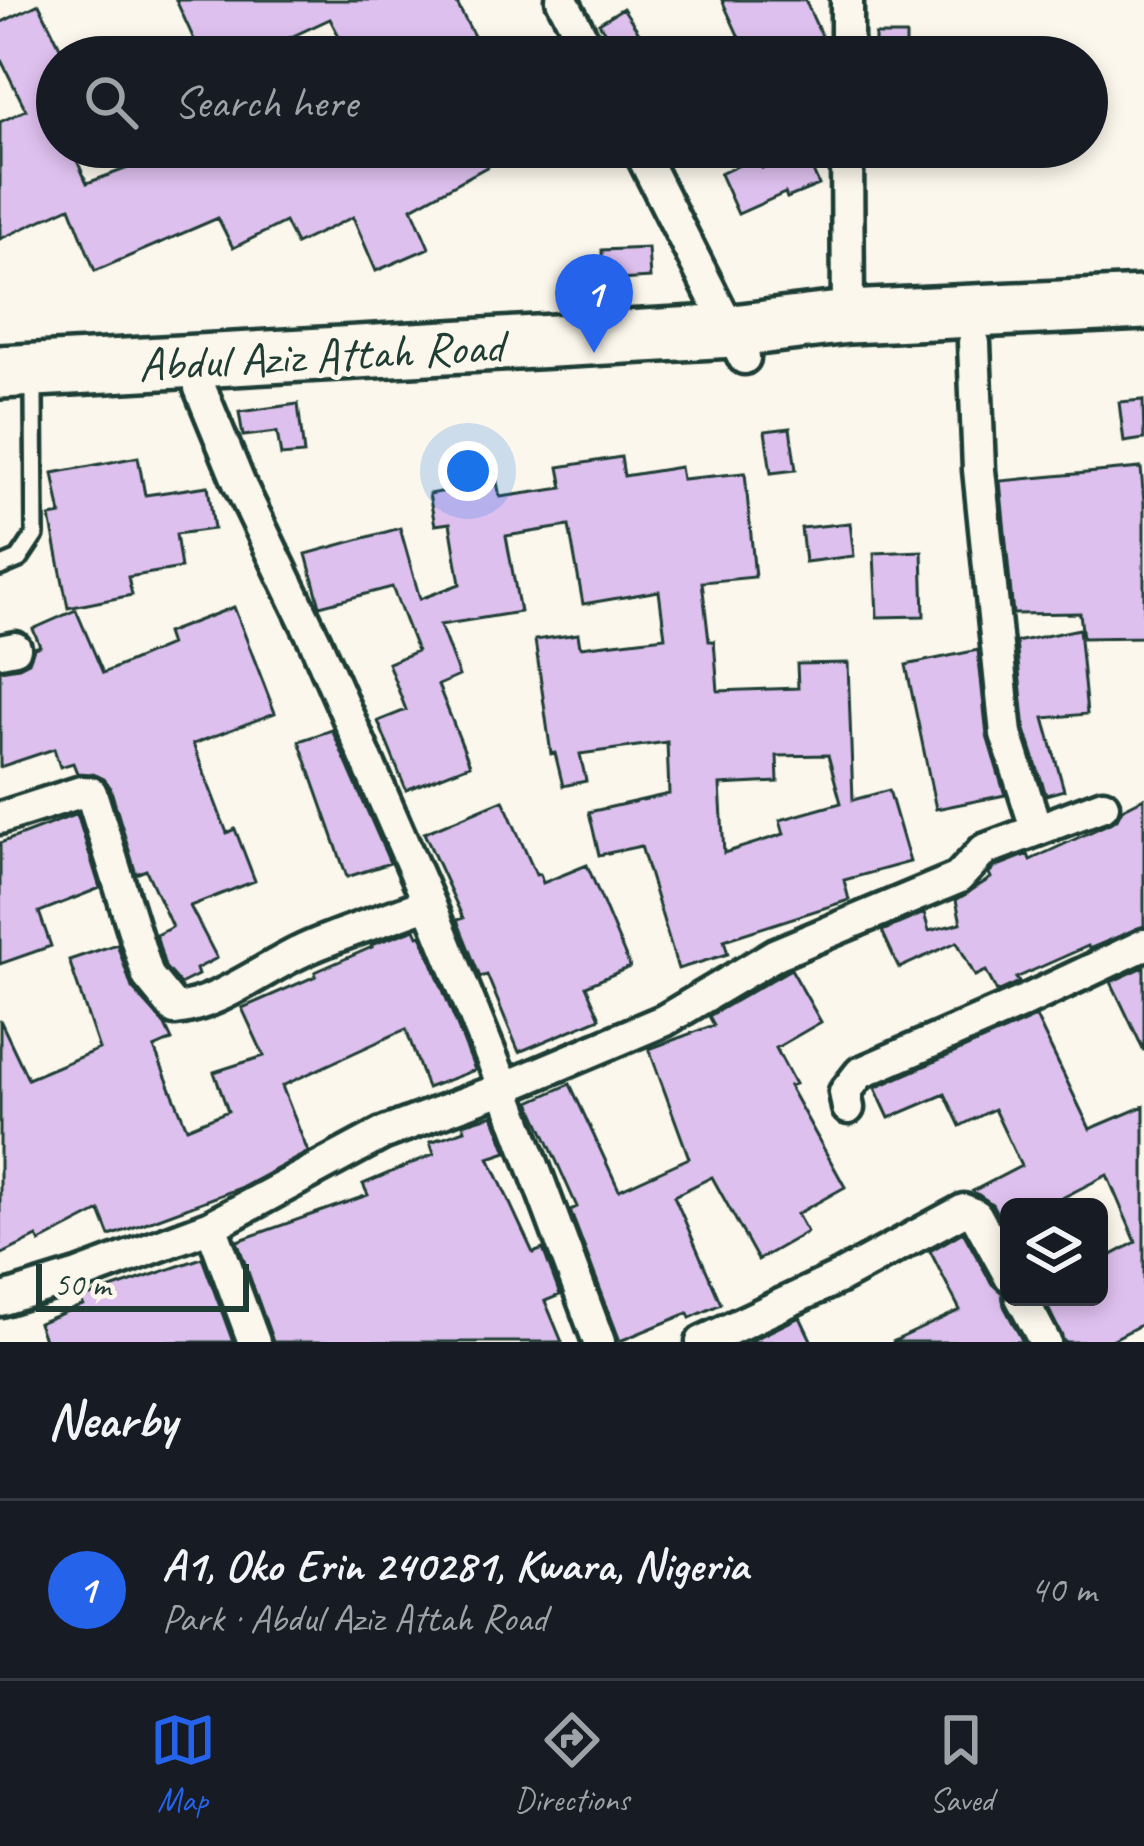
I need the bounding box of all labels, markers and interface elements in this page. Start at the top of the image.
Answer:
search box [36,36,1108,168]
icon: search [78,69,144,135]
text: Search here [174,74,357,131]
pin: 1 [555,254,633,353]
street label: Abdul Aziz Attah Road [137,315,511,395]
your location [438,441,498,501]
map controls [1000,1198,1108,1306]
button: layers [1000,1198,1108,1306]
scale bar [36,1258,249,1311]
text: 50 m [54,1264,110,1306]
text: Nearby [48,1388,176,1452]
text: A1, Oko Erin 240281, Kwara, Nigeria [162,1537,748,1594]
text: 1 [78,1565,96,1614]
text: 40 m [1030,1565,1096,1614]
text: Park · Abdul Aziz Attah Road [162,1594,547,1643]
tab: Map [150,1707,216,1821]
tab: Directions [515,1707,629,1821]
tab: Saved [928,1707,994,1821]

